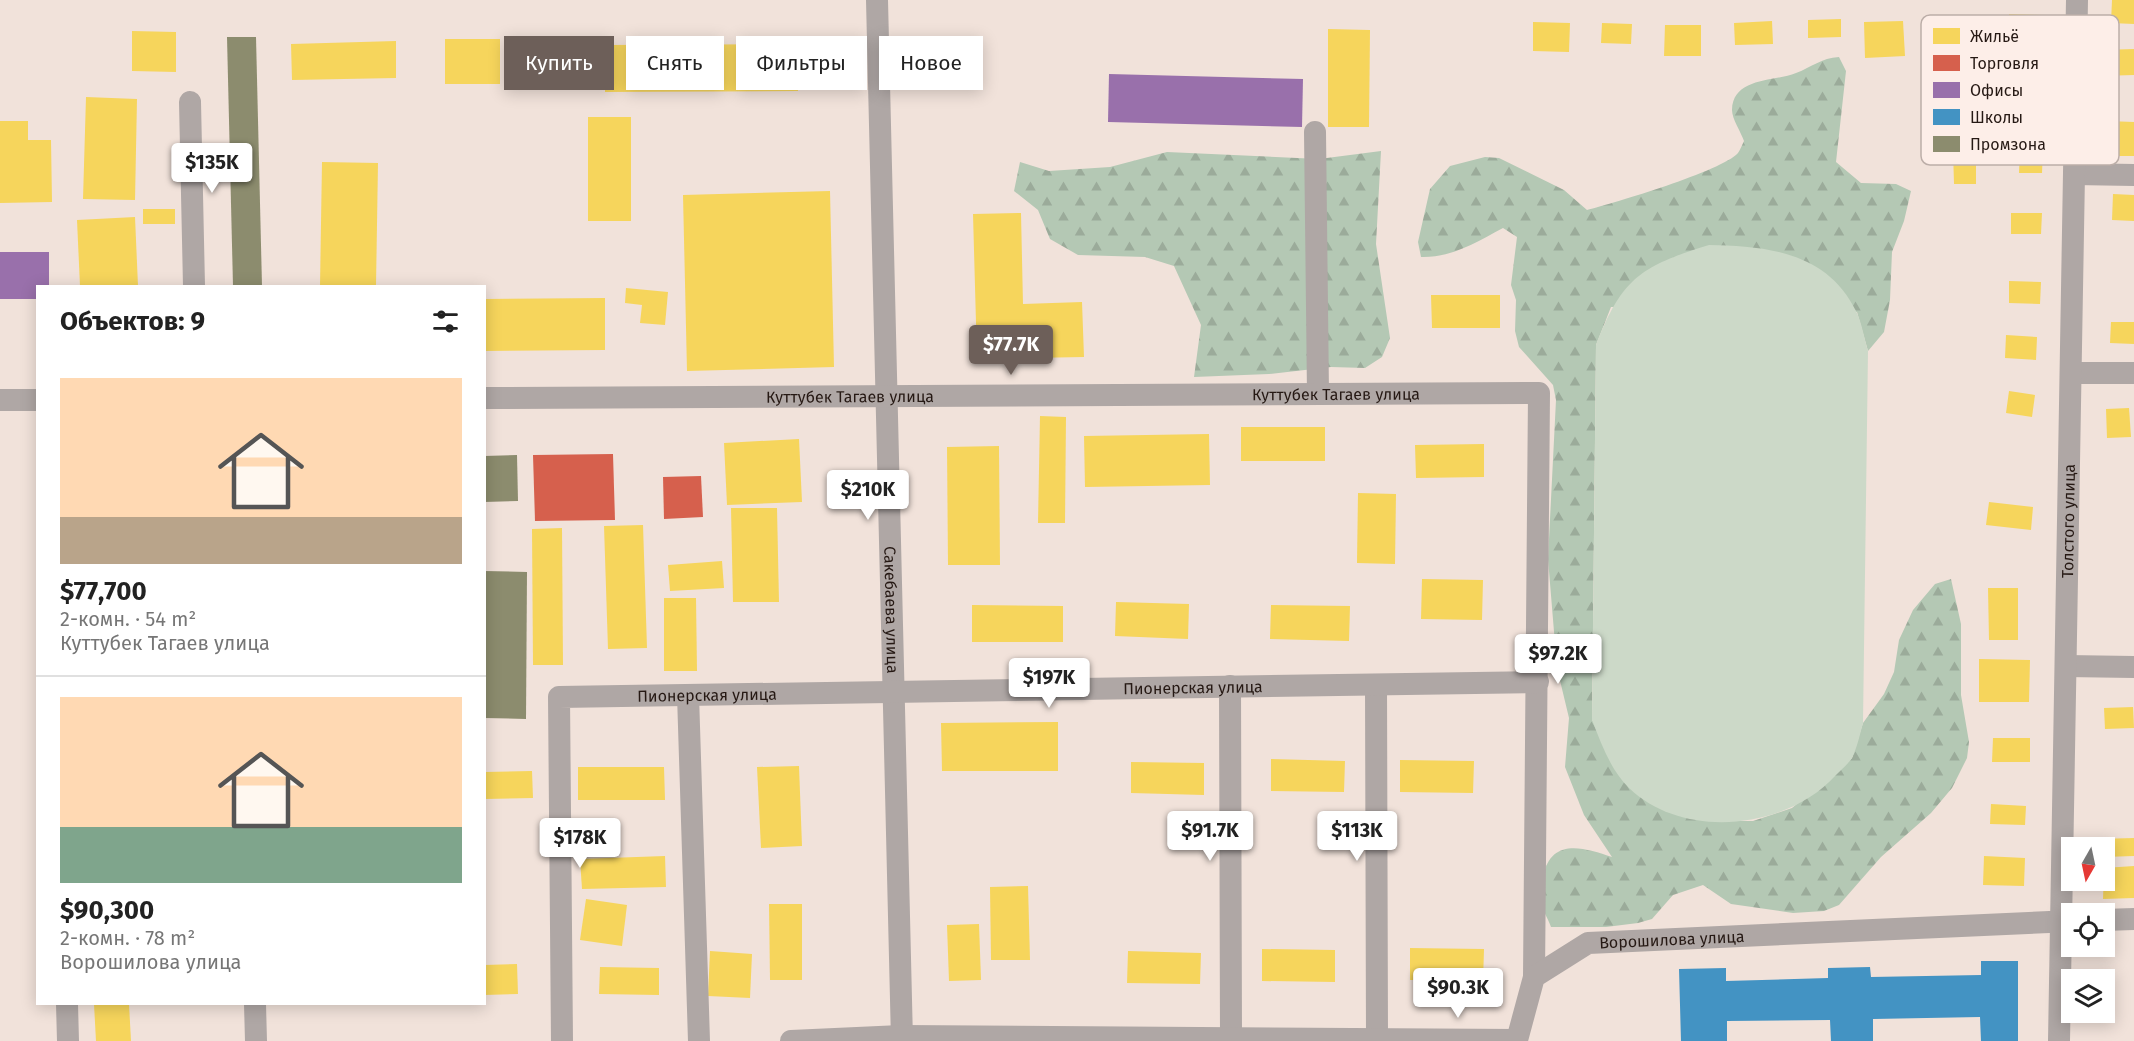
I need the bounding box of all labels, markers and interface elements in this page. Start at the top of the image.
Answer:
legend [1921,15,2119,165]
text: Жильё [1970,27,2019,46]
chip: Купить [504,36,614,90]
chip: Снять [626,36,724,90]
chip: Фильтры [736,36,867,90]
chip: Новое [879,36,983,90]
text: Торговля [1970,54,2039,73]
text: Офисы [1970,81,2023,100]
text: Школы [1970,108,2023,127]
text: Промзона [1970,135,2046,154]
pin: $135K [170,143,254,194]
text: $135K [185,150,239,174]
icon: filters [429,305,462,338]
text: Объектов: 9 [60,306,205,337]
pin: $77.7K [962,325,1060,376]
text: $77.7K [983,332,1039,356]
street label: Куттубек Тагаев улица [1252,385,1420,404]
street label: Куттубек Тагаев улица [766,387,934,407]
icon: home [207,417,315,525]
street label: Толстого улица [2058,464,2079,578]
pin: $210K [826,470,910,521]
text: $210K [841,477,895,501]
street label: Сакебаева улица [880,546,902,674]
text: $77,700 [60,576,147,607]
text: 2-комн. · 54 m² [60,607,196,631]
text: Куттубек Тагаев улица [60,631,270,655]
pin: $97.2K [1509,634,1607,685]
text: $97.2K [1529,641,1587,665]
pin: $197K [1007,658,1091,709]
text: $197K [1023,665,1075,689]
street label: Пионерская улица [1123,677,1263,698]
street label: Пионерская улица [637,685,777,706]
icon: home [207,736,315,844]
pin: $91.7K [1161,811,1259,862]
pin: $113K [1315,811,1399,862]
pin: $178K [538,818,622,869]
text: $91.7K [1181,818,1239,842]
text: $113K [1331,818,1383,842]
text: $178K [554,825,606,849]
north arrow [2061,837,2115,891]
map controls [2061,837,2115,1023]
text: $90,300 [60,895,154,926]
button: locate [2061,903,2115,957]
text: 2-комн. · 78 m² [60,926,195,950]
street label: Ворошилова улица [1599,927,1745,952]
text: Ворошилова улица [60,950,242,974]
pin: $90.3K [1409,968,1507,1019]
button: layers [2061,969,2115,1023]
text: $90.3K [1427,975,1489,999]

